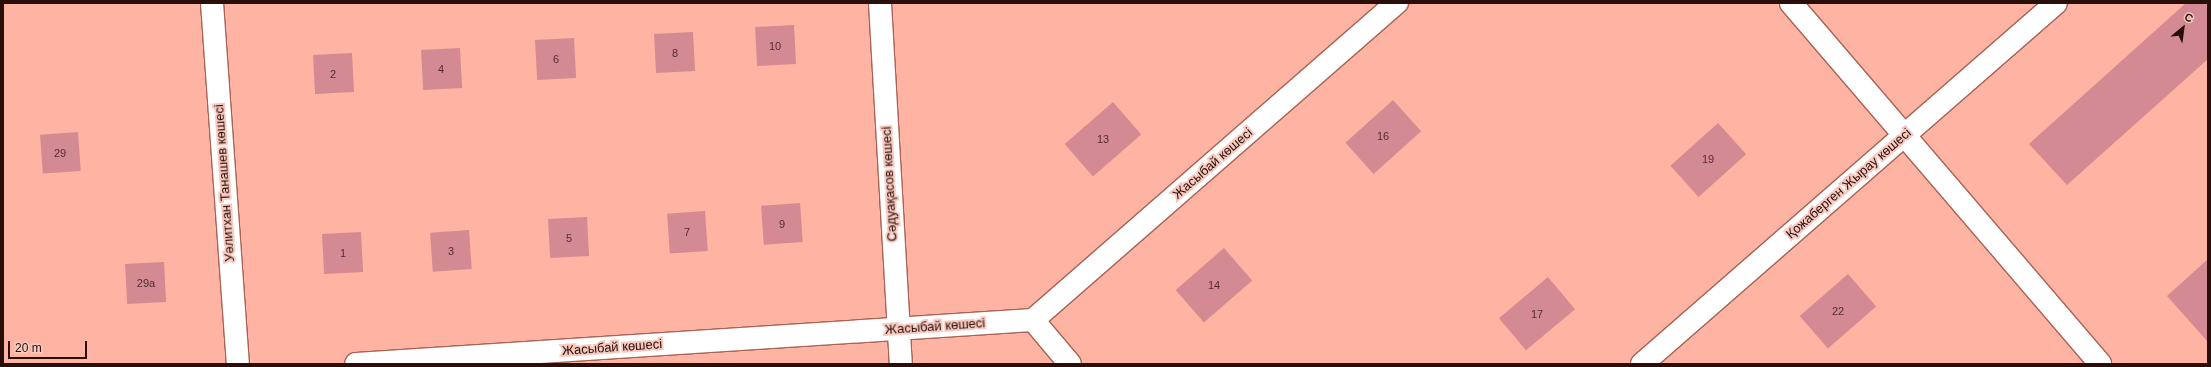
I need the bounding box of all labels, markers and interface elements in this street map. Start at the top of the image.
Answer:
north arrow [2163,8,2203,48]
text: С [2182,10,2195,25]
house number: 10 [769,39,781,53]
house number: 8 [672,46,678,60]
house number: 6 [553,52,559,66]
house number: 4 [438,62,444,76]
house number: 2 [330,67,336,81]
street label: Уәлитхан Танашев көшесі [212,104,238,262]
street label: Жасыбай көшесі [1170,125,1256,203]
street label: Қожаберген Жырау көшесі [1783,125,1915,243]
street label: Сәдуақасов көшесі [879,126,901,242]
house number: 16 [1377,129,1389,143]
house number: 13 [1097,132,1109,146]
house number: 29 [54,146,66,160]
house number: 19 [1702,152,1714,166]
house number: 9 [779,217,785,231]
house number: 7 [684,225,690,239]
house number: 5 [566,231,572,245]
house number: 3 [448,244,454,258]
house number: 1 [340,246,346,260]
house number: 29а [137,276,155,290]
house number: 14 [1208,278,1220,292]
house number: 22 [1832,304,1844,318]
house number: 17 [1531,307,1543,321]
street label: Жасыбай көшесі [884,316,986,338]
scale bar [10,333,89,359]
street label: Жасыбай көшесі [561,337,663,359]
text: 20 m [15,341,42,355]

